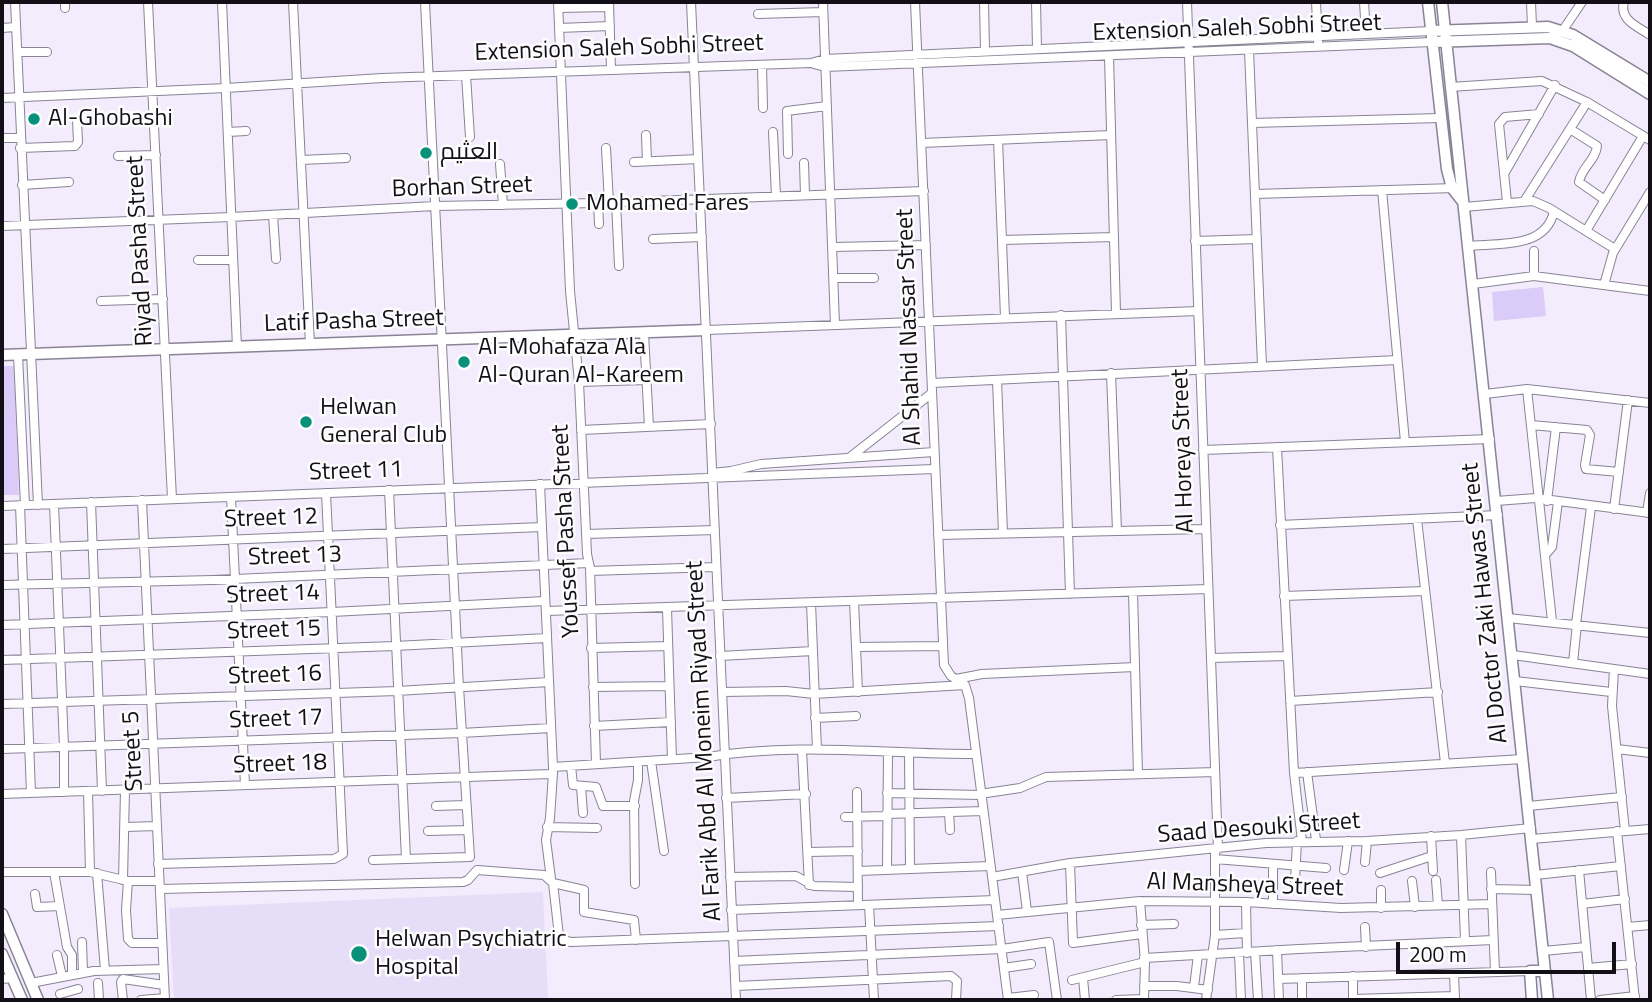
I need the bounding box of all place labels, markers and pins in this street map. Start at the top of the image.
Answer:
place label: Al-Ghobashi [48,105,173,133]
marker: Al-Ghobashi [26,111,42,127]
place label: العثيم [440,139,498,167]
marker: العثيم [418,145,434,161]
place label: Mohamed Fares [586,190,749,218]
marker: Mohamed Fares [564,196,580,212]
place label: Al-Mohafaza Ala Al-Quran Al-Kareem [478,334,684,390]
marker: Al-Mohafaza Ala Al-Quran Al-Kareem [456,354,472,370]
place label: Helwan General Club [320,394,447,450]
marker: Helwan General Club [298,414,314,430]
place label: Helwan Psychiatric Hospital [375,926,567,982]
marker: Helwan Psychiatric Hospital [349,944,369,964]

